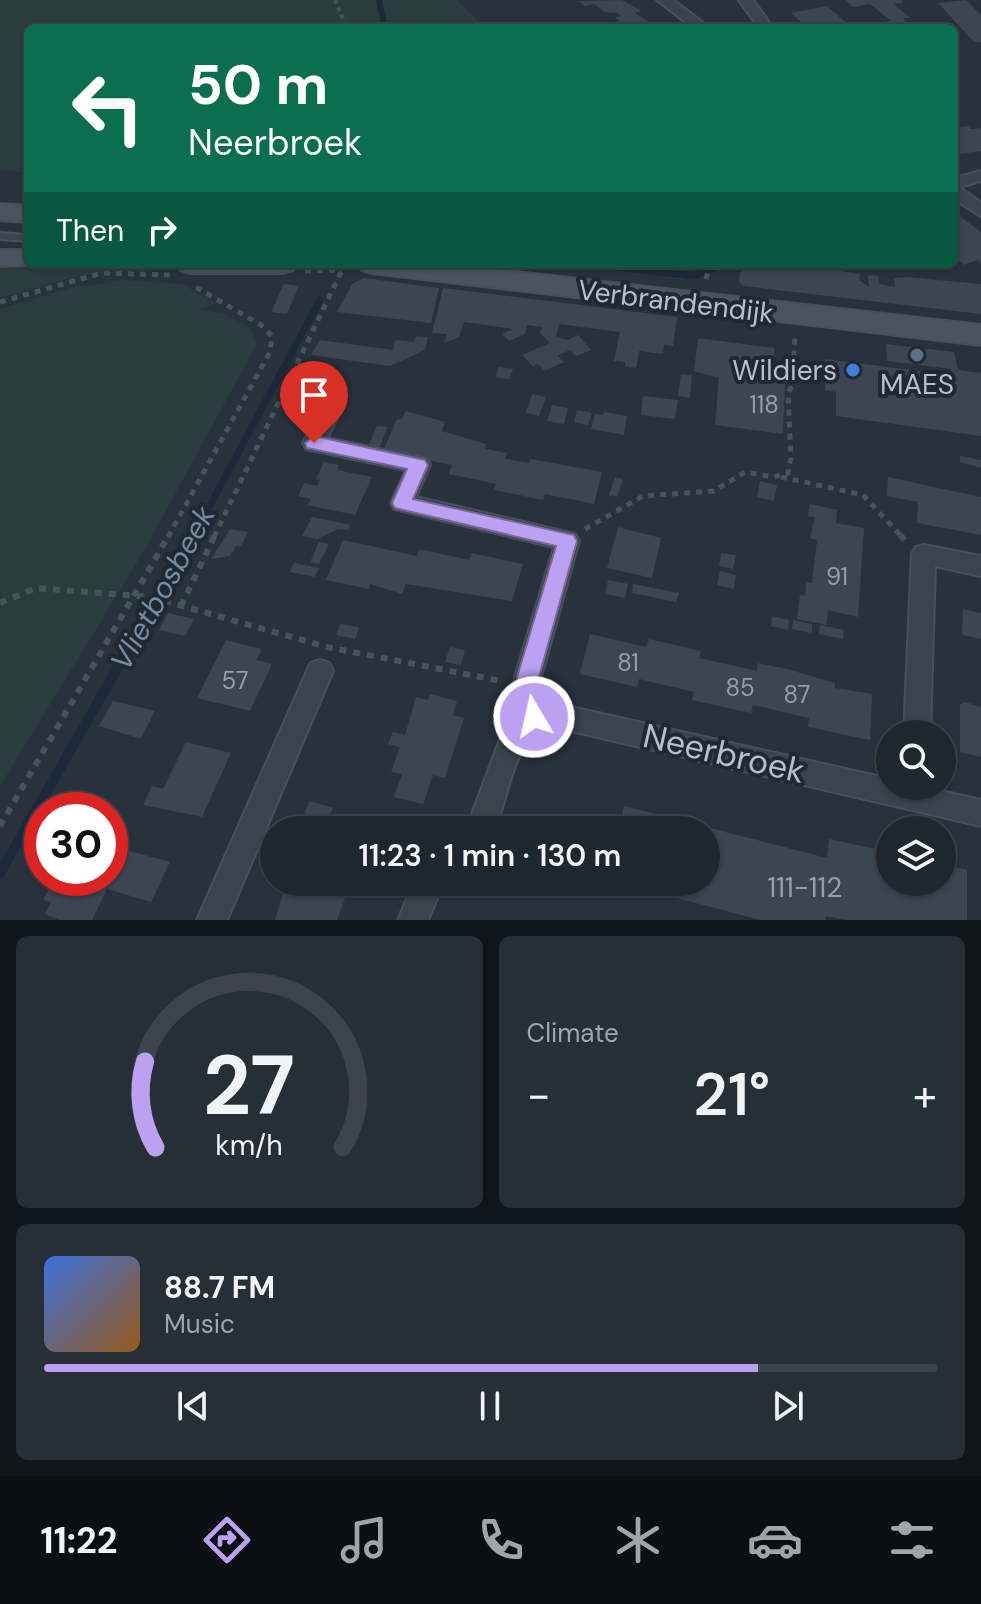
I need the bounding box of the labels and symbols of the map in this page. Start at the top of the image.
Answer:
street label: Verbrandendijk [576,271,776,332]
marker: MAES [908,346,926,364]
place label: Wildiers [732,352,837,389]
pin [280,361,348,443]
marker: Wildiers [844,361,862,379]
place label: MAES [880,366,954,403]
house number: 118 [749,389,779,420]
water label: Vlietbosbeek [101,498,224,677]
house number: 91 [826,561,848,592]
house number: 81 [617,647,639,678]
house number: 57 [221,665,249,696]
house number: 85 [725,672,755,703]
position arrow [492,675,576,759]
house number: 87 [784,679,810,710]
street label: Neerbroek [639,713,809,794]
speed limit sign: 30 [24,792,128,896]
house number: 111-112 [768,869,842,906]

